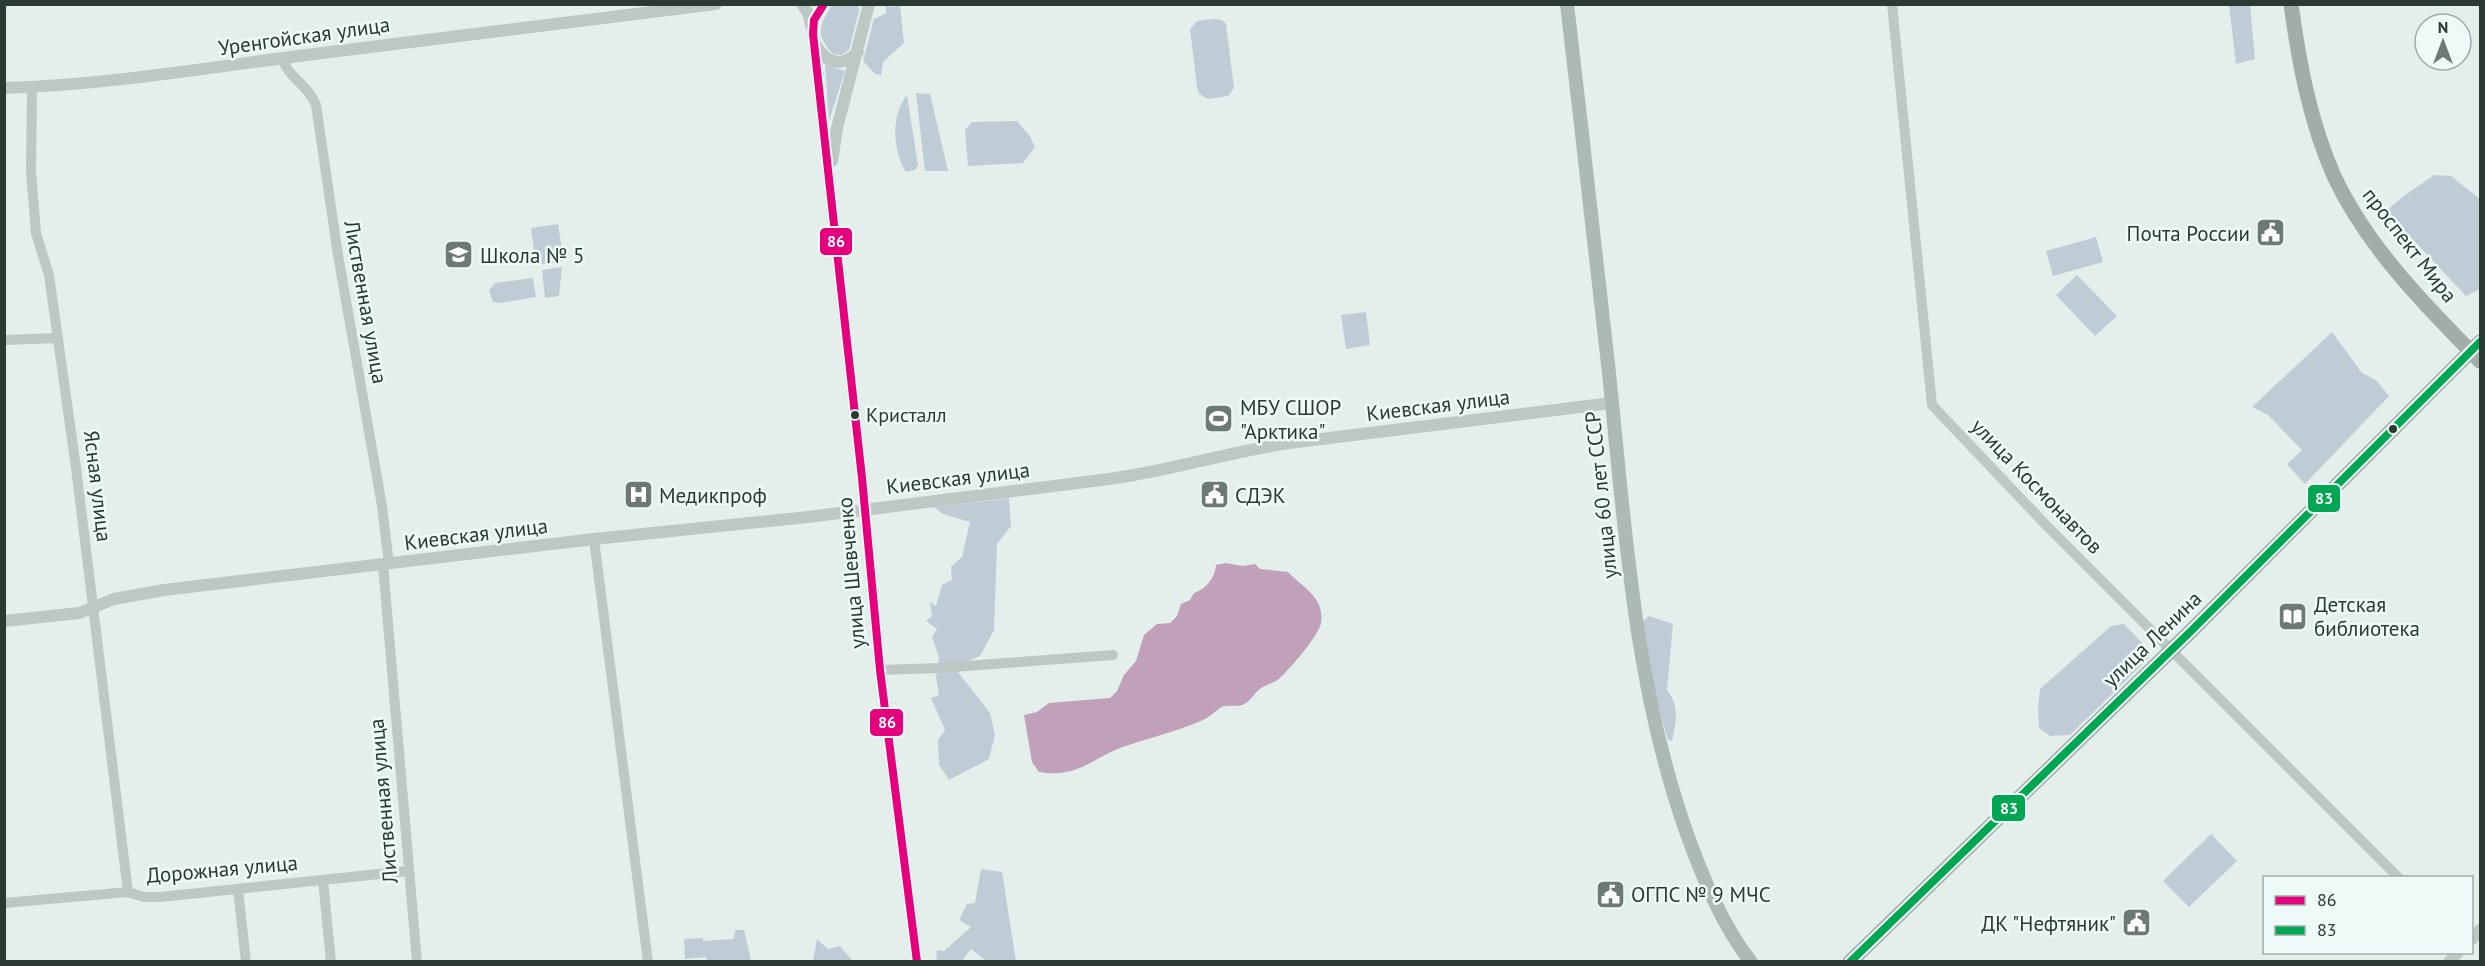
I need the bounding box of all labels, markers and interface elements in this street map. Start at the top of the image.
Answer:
street label: Уренгойская улица [216,11,392,61]
north arrow [2413,12,2473,72]
text: N [2438,17,2448,37]
street label: проспект Мира [2357,182,2463,308]
street label: Лиственная улица [338,217,394,386]
public building icon: Почта России [2255,217,2287,249]
place label: Почта России [2127,220,2250,247]
line badge: 86 [819,227,853,256]
text: 86 [827,231,845,251]
school or university icon: Школа № 5 [443,239,475,271]
place label: Школа № 5 [480,242,584,269]
street label: Киевская улица [1365,383,1511,427]
place label: МБУ СШОР "Арктика" [1240,394,1341,445]
place label: Кристалл [866,402,947,428]
sports icon: МБУ СШОР "Арктика" [1203,403,1235,435]
marker: Кристалл [849,409,861,421]
street label: улица 60 лет СССР [1579,410,1623,580]
street label: улица Космонавтов [1965,413,2109,559]
unlabelled marker [2387,423,2399,435]
street label: Ясная улица [78,429,118,543]
street label: Киевская улица [885,456,1031,500]
hospital icon: Медикпроф [622,479,654,511]
public building icon: СДЭК [1198,479,1230,511]
place label: Медикпроф [659,482,767,509]
place label: СДЭК [1235,482,1286,509]
line badge: 83 [2307,484,2341,513]
text: 83 [2315,488,2333,508]
street label: улица Шевченко [831,496,871,650]
street label: Киевская улица [403,512,549,556]
street label: улица Ленина [2097,585,2207,693]
place label: Детская библиотека [2314,591,2420,642]
library icon: Детская библиотека [2277,600,2309,632]
line badge: 86 [869,708,904,737]
text: 86 [878,712,896,732]
street label: Лиственная улица [362,717,404,886]
line badge: 83 [1991,794,2026,822]
text: 83 [2000,798,2018,818]
street label: Дорожная улица [145,849,299,889]
legend [2263,876,2473,954]
public building icon: ОГПС № 9 МЧС [1594,878,1626,910]
place label: ОГПС № 9 МЧС [1631,881,1771,908]
text: 86 [2317,888,2337,911]
public building icon: ДК "Нефтяник" [2121,907,2153,939]
place label: ДК "Нефтяник" [1981,910,2116,937]
text: 83 [2317,918,2337,941]

